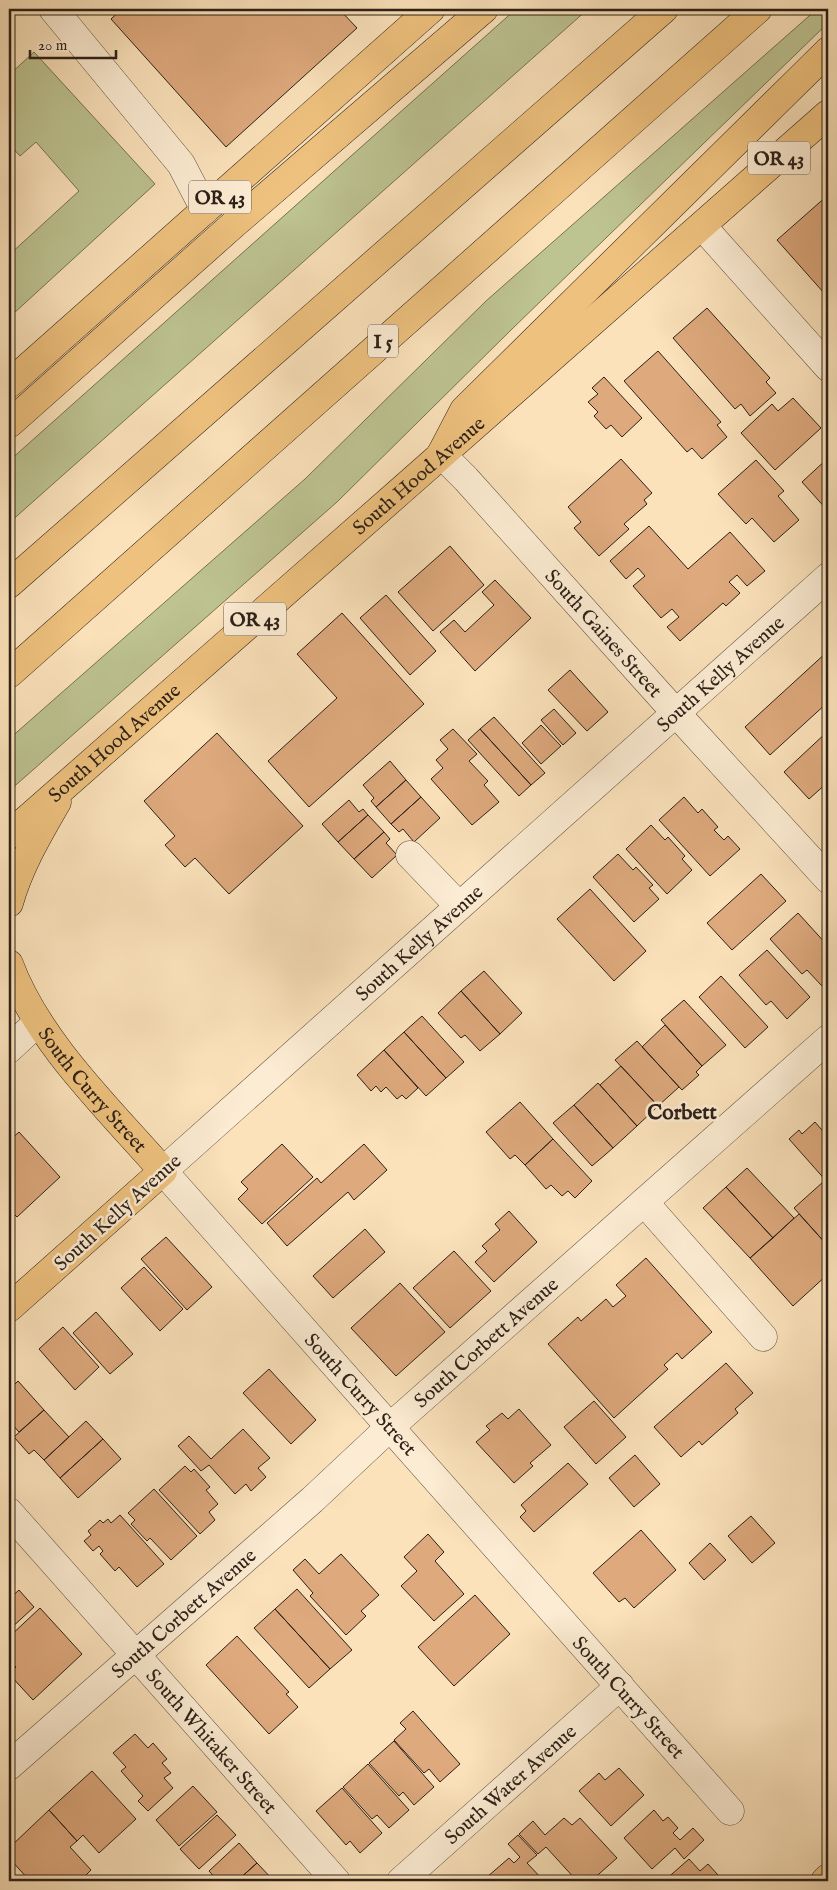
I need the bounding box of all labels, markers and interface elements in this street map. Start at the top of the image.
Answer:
scale bar [30,28,116,60]
text: 20 m [38,36,68,55]
road number: OR 43 [748,142,810,174]
road number: OR 43 [189,180,251,213]
road number: I 5 [368,324,398,358]
street label: South Hood Avenue [348,412,491,541]
street label: South Gaines Street [539,564,667,703]
road number: OR 43 [224,602,286,636]
street label: South Kelly Avenue [652,611,790,738]
street label: South Hood Avenue [44,679,186,808]
street label: South Kelly Avenue [351,880,489,1007]
street label: South Curry Street [32,1023,152,1159]
district label: Corbett [647,1100,717,1127]
street label: South Kelly Avenue [49,1149,187,1277]
street label: South Corbett Avenue [409,1273,564,1414]
street label: South Curry Street [298,1329,422,1462]
street label: South Corbett Avenue [107,1544,262,1684]
street label: South Curry Street [566,1632,690,1765]
street label: South Whitaker Street [140,1664,282,1820]
street label: South Water Avenue [440,1720,582,1850]

